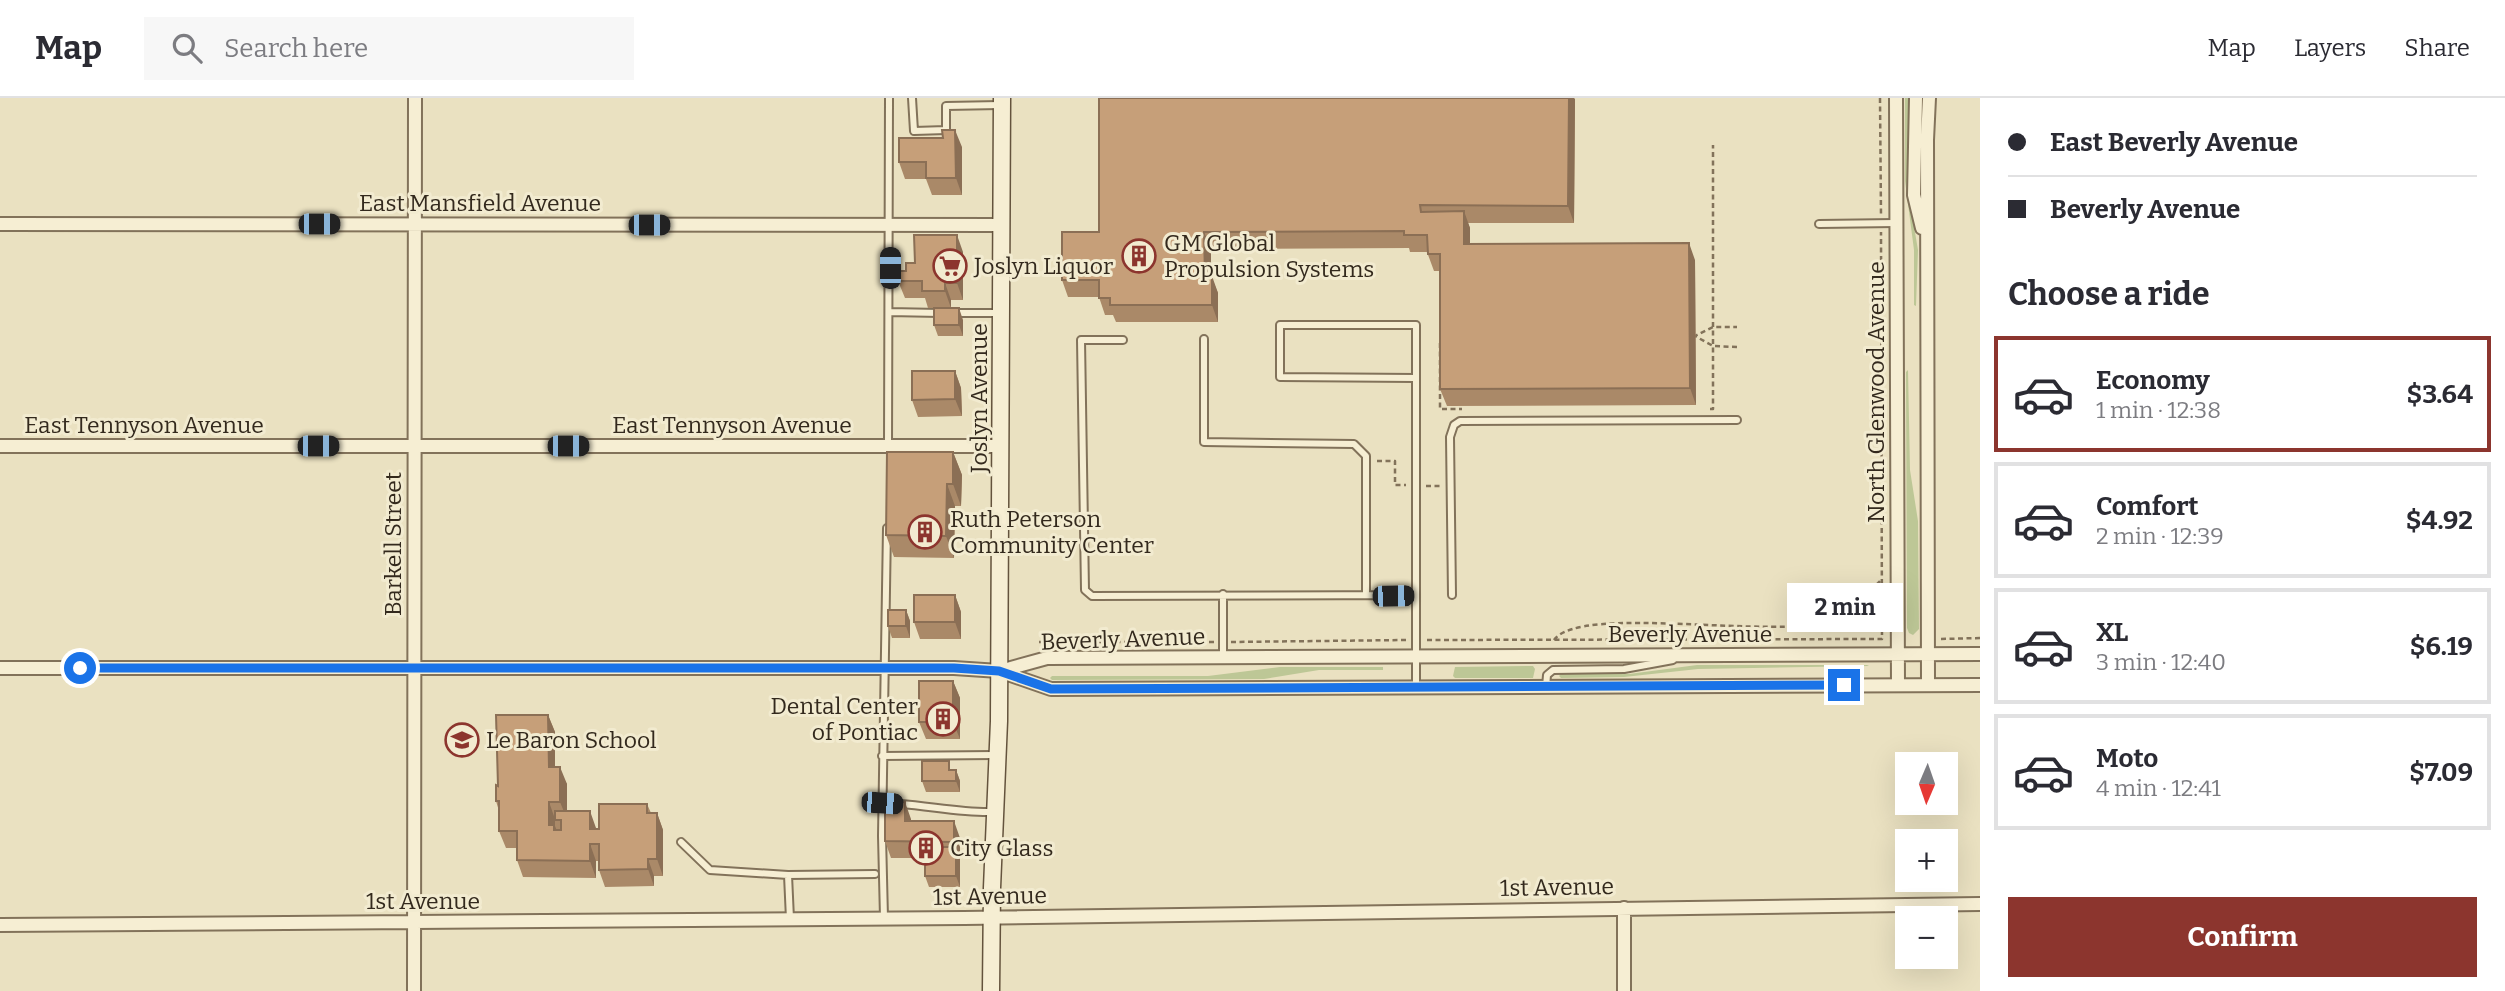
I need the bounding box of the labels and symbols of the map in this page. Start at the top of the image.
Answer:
street label: East Mansfield Avenue [359,189,601,217]
car [299,214,341,235]
car [629,215,671,236]
place label: GM Global Propulsion Systems [1164,229,1374,283]
building icon: GM Global Propulsion Systems [1120,237,1158,275]
car [880,247,901,289]
supermarket icon: Joslyn Liquor [931,247,969,285]
place label: Joslyn Liquor [973,252,1113,280]
street label: North Glenwood Avenue [1862,261,1890,523]
street label: Joslyn Avenue [965,323,993,474]
street label: East Tennyson Avenue [24,411,264,439]
street label: East Tennyson Avenue [612,411,852,439]
car [298,436,340,457]
car [548,436,590,457]
street label: Barkell Street [379,472,407,616]
place label: Ruth Peterson Community Center [950,505,1154,559]
building icon: Ruth Peterson Community Center [906,513,944,551]
callout: 2 min [1786,584,1902,632]
car [1372,585,1415,607]
street label: Beverly Avenue [1608,620,1772,648]
street label: Beverly Avenue [1040,622,1206,656]
route start [64,652,96,684]
route end [1828,669,1860,701]
place label: Dental Center of Pontiac [770,692,918,746]
building icon: Dental Center of Pontiac [924,700,962,738]
school or university icon: Le Baron School [443,721,481,759]
place label: Le Baron School [486,726,657,754]
north arrow [1895,752,1958,816]
car [861,791,904,815]
building icon: City Glass [907,829,945,867]
place label: City Glass [950,834,1053,862]
street label: 1st Avenue [1500,872,1614,902]
street label: 1st Avenue [933,881,1047,911]
street label: 1st Avenue [366,887,480,915]

